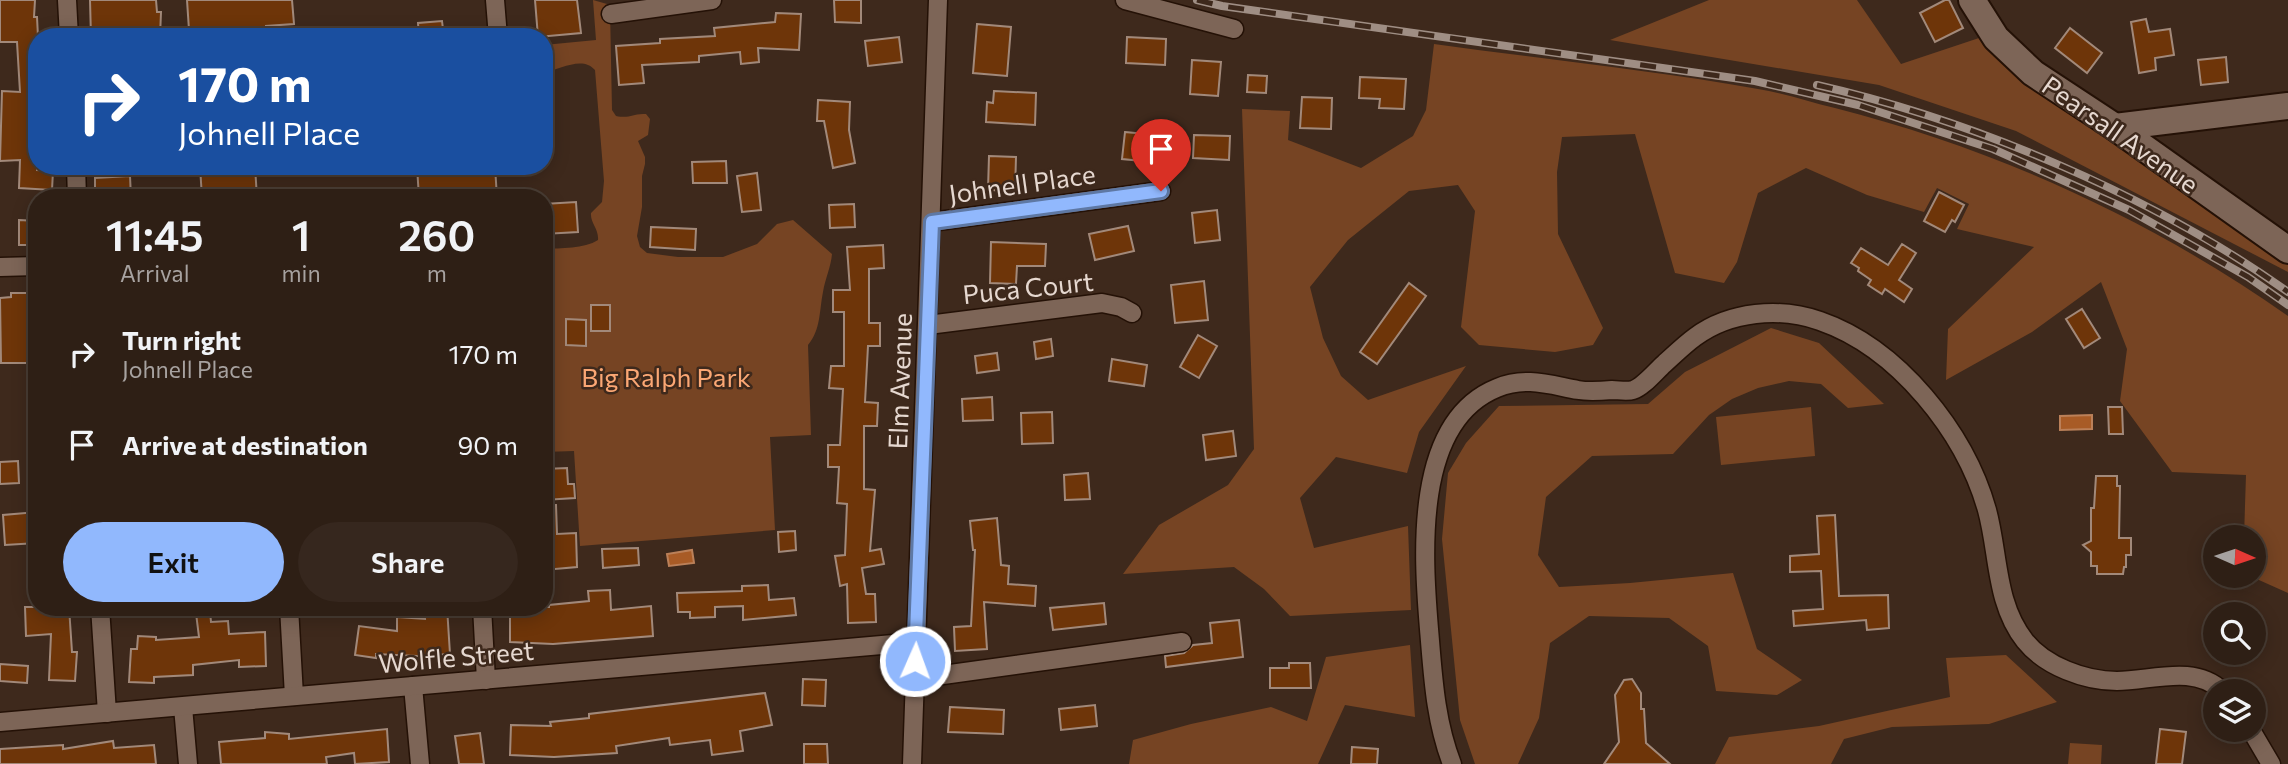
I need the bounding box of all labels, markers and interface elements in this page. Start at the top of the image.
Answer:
text: 170 m [178,52,311,112]
icon: right [63,56,154,147]
street label: Pearsall Avenue [2037,69,2205,199]
text: Johnell Place [178,112,360,152]
pin [1131,119,1191,191]
icon: arrive [1142,130,1180,168]
street label: Johnell Place [947,157,1097,209]
text: 11:45 [106,208,204,260]
text: 1 [292,208,310,260]
text: 260 [398,208,475,260]
text: Arrival [120,259,190,287]
text: min [281,259,321,287]
text: m [427,259,447,287]
street label: Puca Court [961,265,1095,309]
street label: Elm Avenue [881,312,917,450]
text: Turn right [122,324,241,355]
icon: right [63,335,101,373]
text: 170 m [449,338,518,369]
text: Johnell Place [122,355,253,383]
park label: Big Ralph Park [581,361,751,392]
icon: arrive [63,426,101,464]
text: Arrive at destination [122,429,368,460]
text: 90 m [458,429,518,460]
button: Exit [63,522,284,602]
button: Share [298,522,518,602]
north arrow [2203,525,2266,588]
map controls [2203,525,2266,742]
button: search [2203,602,2266,665]
position arrow [878,624,952,698]
street label: Wolfle Street [377,634,535,678]
button: layers [2203,679,2266,742]

